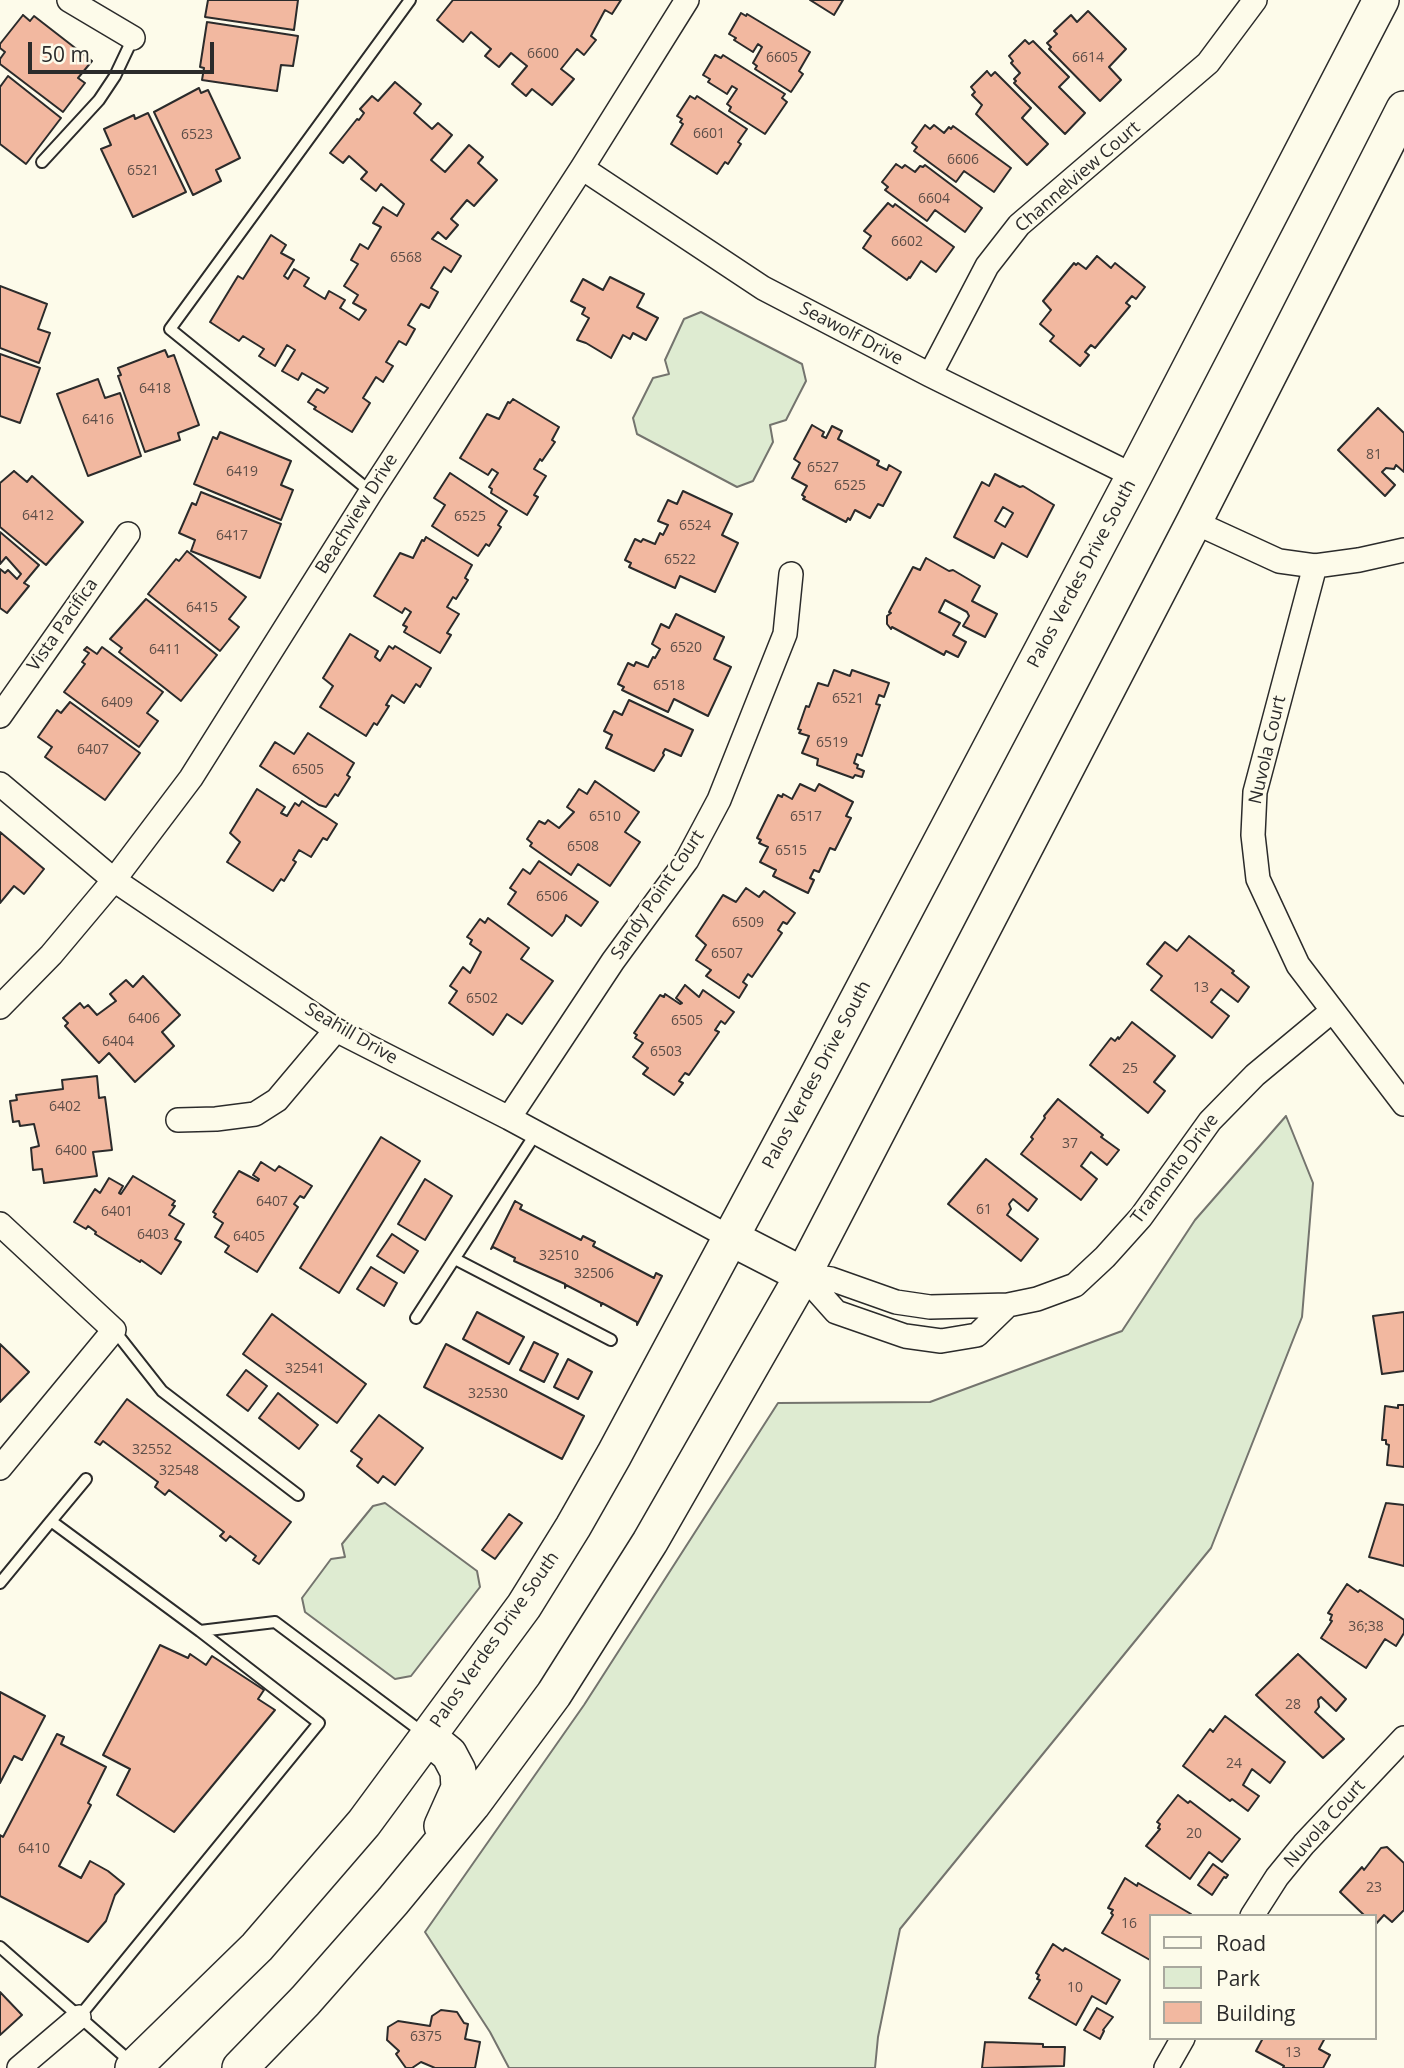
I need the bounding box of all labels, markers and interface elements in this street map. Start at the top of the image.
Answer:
scale bar [32,28,217,72]
text: 50 m [41,40,90,68]
house number: 6600 [527,46,559,62]
house number: 6605 [766,50,798,66]
house number: 6614 [1072,50,1104,66]
street label: Channelview Court [1011,117,1145,237]
house number: 6601 [693,126,725,142]
house number: 6523 [181,127,213,143]
house number: 6606 [947,152,979,168]
house number: 6521 [127,163,159,179]
house number: 6604 [918,191,950,207]
house number: 6602 [891,234,923,250]
house number: 6568 [390,250,422,266]
street label: Seawolf Drive [796,298,906,370]
house number: 6418 [139,381,171,397]
house number: 6416 [82,412,114,428]
house number: 81 [1366,447,1382,463]
street label: Beachview Drive [311,450,403,578]
house number: 6527 [807,460,839,476]
house number: 6419 [226,464,258,480]
street label: Palos Verdes Drive South [1023,476,1141,672]
house number: 6525 [834,478,866,494]
house number: 6412 [22,508,54,524]
house number: 6525 [454,509,486,525]
house number: 6524 [679,518,711,534]
house number: 6417 [216,528,248,544]
house number: 6522 [664,552,696,568]
street label: Vista Pacifica [23,575,103,675]
house number: 6415 [186,600,218,616]
house number: 6520 [670,640,702,656]
house number: 6411 [149,642,181,658]
house number: 6518 [653,678,685,694]
house number: 6521 [832,691,864,707]
street label: Nuvola Court [1245,694,1291,806]
house number: 6409 [101,695,133,711]
house number: 6519 [816,735,848,751]
house number: 6407 [77,742,109,758]
house number: 6505 [292,762,324,778]
house number: 6510 [589,809,621,825]
house number: 6517 [790,809,822,825]
street label: Sandy Point Court [607,826,709,964]
house number: 6508 [567,839,599,855]
house number: 6515 [775,843,807,859]
house number: 6506 [536,889,568,905]
house number: 6509 [732,915,764,931]
house number: 6507 [711,946,743,962]
street label: Palos Verdes Drive South [758,977,876,1173]
house number: 13 [1193,980,1209,996]
house number: 6502 [466,991,498,1007]
street label: Seahill Drive [301,999,401,1069]
house number: 6406 [128,1011,160,1027]
house number: 6505 [671,1013,703,1029]
house number: 6404 [102,1034,134,1050]
house number: 6503 [650,1044,682,1060]
house number: 25 [1122,1061,1138,1077]
house number: 6402 [49,1099,81,1115]
street label: Tramonto Drive [1127,1110,1223,1228]
house number: 37 [1062,1136,1078,1152]
house number: 6400 [55,1143,87,1159]
house number: 6407 [256,1194,288,1210]
house number: 61 [976,1202,992,1218]
house number: 6401 [101,1204,133,1220]
house number: 6403 [137,1227,169,1243]
house number: 6405 [233,1229,265,1245]
house number: 32510 [539,1248,579,1264]
house number: 32506 [574,1266,614,1282]
house number: 32541 [285,1361,325,1377]
house number: 32530 [468,1386,508,1402]
house number: 32552 [132,1442,172,1458]
house number: 32548 [159,1463,199,1479]
street label: Palos Verdes Drive South [426,1548,564,1732]
house number: 36;38 [1348,1619,1384,1635]
house number: 28 [1285,1697,1301,1713]
house number: 24 [1226,1756,1242,1772]
street label: Nuvola Court [1280,1776,1370,1872]
house number: 20 [1186,1826,1202,1842]
house number: 6410 [18,1841,50,1857]
house number: 23 [1366,1880,1382,1896]
legend [1148,1914,1376,2040]
house number: 16 [1121,1916,1137,1932]
text: Road [1216,1929,1266,1957]
text: Park [1216,1964,1260,1992]
house number: 10 [1067,1980,1083,1996]
text: Building [1216,1999,1295,2027]
house number: 6375 [410,2029,442,2045]
house number: 13 [1285,2045,1301,2061]

